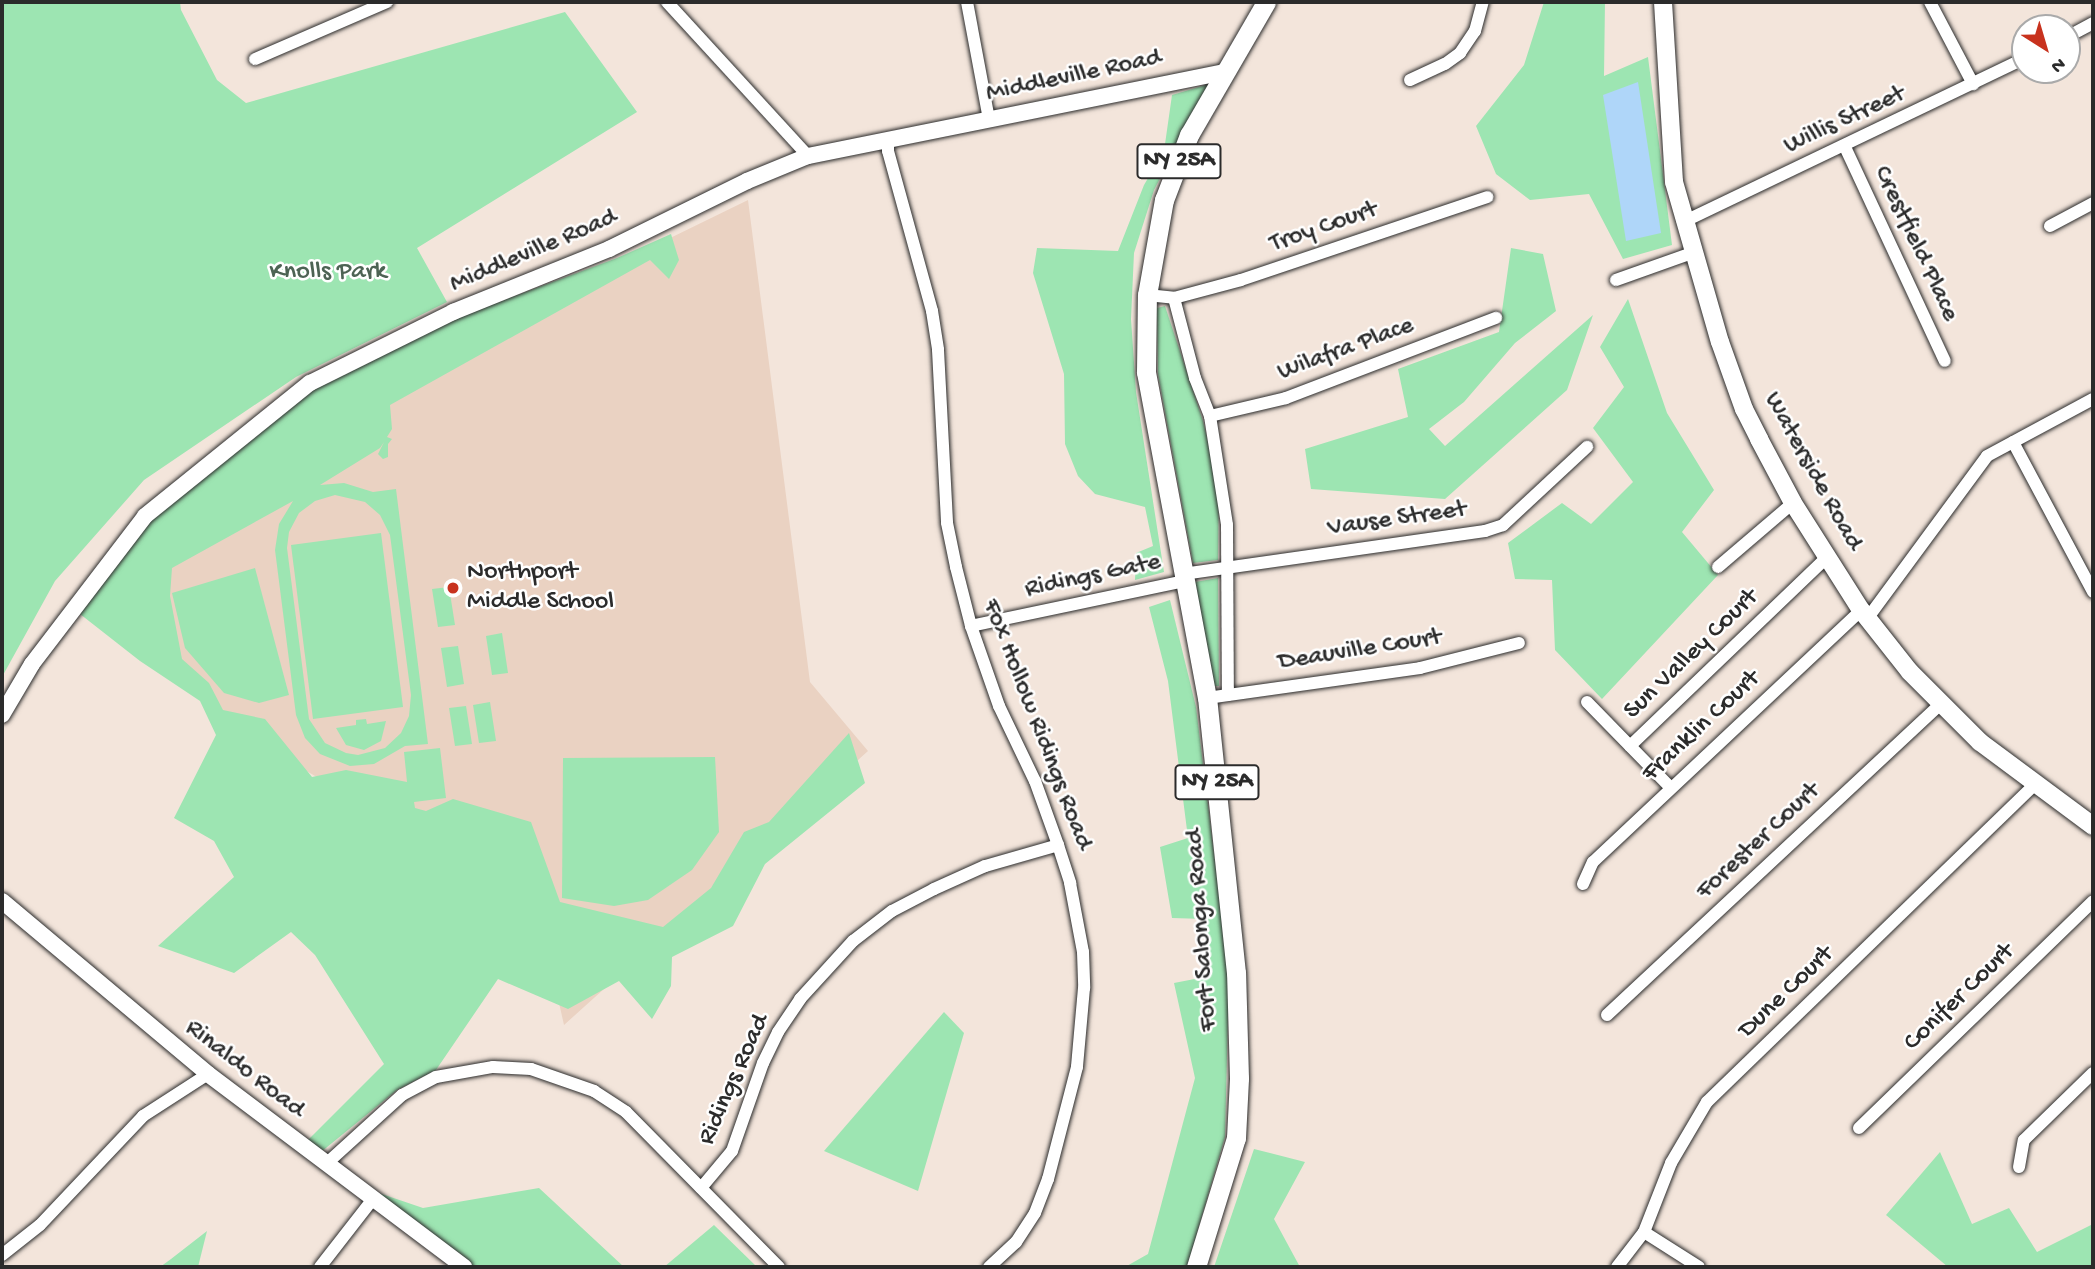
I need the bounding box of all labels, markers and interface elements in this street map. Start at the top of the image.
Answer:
north arrow [2011,14,2081,84]
street label: Middleville Road [984,43,1164,111]
text: N [2046,52,2070,77]
street label: Willis Street [1780,79,1910,163]
road number: NY 25A [1135,140,1223,182]
street label: Crestfield Place [1865,161,1965,327]
street label: Troy Court [1266,195,1382,261]
street label: Middleville Road [446,203,622,301]
park label: Knolls Park [270,257,386,289]
street label: Wilafra Place [1274,311,1418,389]
street label: Waterside Road [1756,387,1868,557]
street label: Vause Street [1326,495,1468,545]
street label: Ridings Gate [1022,547,1164,607]
place label: Northport Middle School [467,557,614,618]
marker: Northport Middle School [445,580,461,596]
street label: Sun Valley Court [1618,583,1766,727]
street label: Fox Hollow Ridings Road [974,595,1098,855]
street label: Deauville Court [1276,623,1444,679]
street label: Franklin Court [1636,664,1768,790]
road number: NY 25A [1173,762,1261,802]
street label: Forester Court [1691,777,1827,907]
street label: Fort Salonga Road [1180,828,1226,1032]
street label: Conifer Court [1898,937,2022,1059]
street label: Dune Court [1733,940,1841,1046]
street label: Ridings Road [692,1010,778,1150]
street label: Rinaldo Road [178,1014,310,1126]

